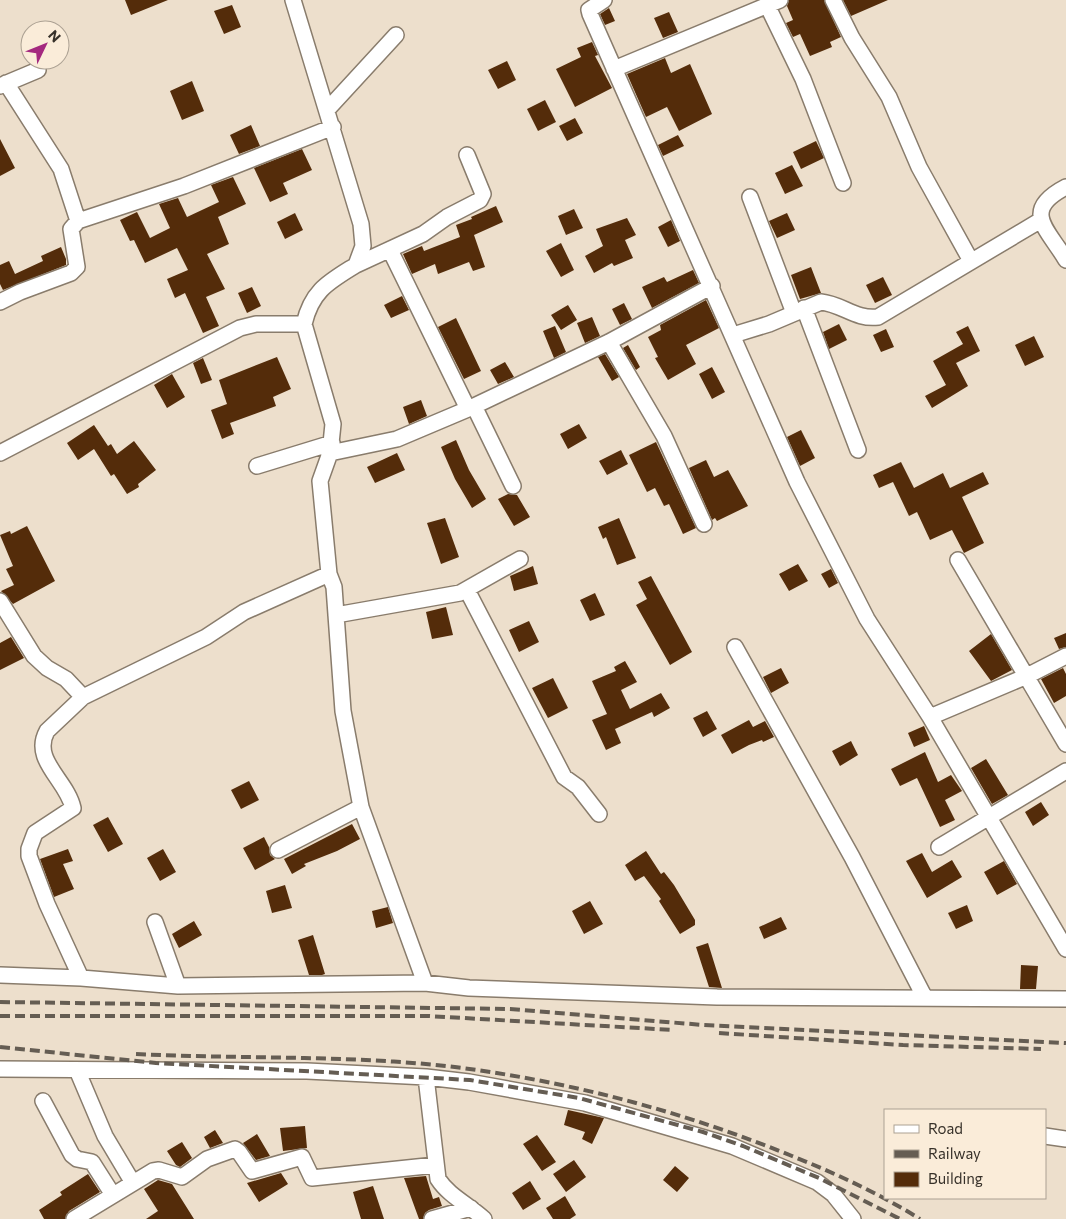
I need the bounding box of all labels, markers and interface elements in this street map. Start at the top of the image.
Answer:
north arrow [20,20,70,70]
text: N [45,26,65,45]
legend [884,1109,1046,1199]
text: Road [928,1119,963,1137]
text: Railway [928,1144,981,1162]
text: Building [928,1169,983,1187]

